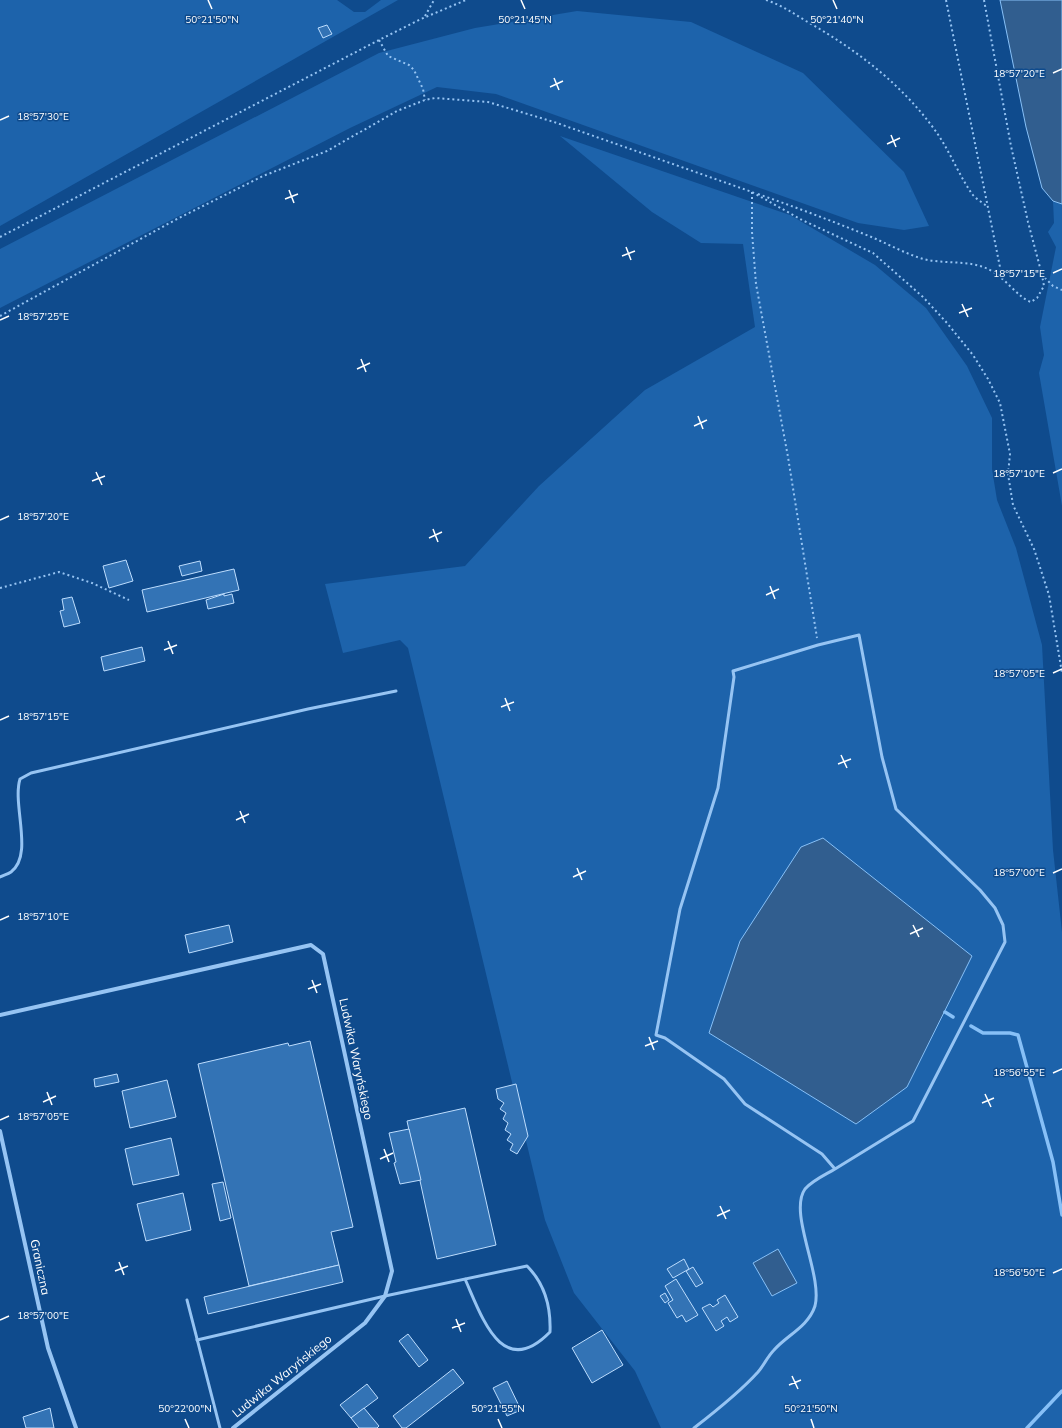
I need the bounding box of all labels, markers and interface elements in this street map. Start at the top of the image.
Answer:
text: 50°21'50"N [185,13,239,26]
text: 50°21'45"N [498,13,552,26]
text: 50°21'40"N [810,13,864,26]
text: 18°57'20"E [993,67,1045,80]
text: 18°57'30"E [17,110,69,123]
text: 18°57'15"E [993,267,1045,280]
text: 18°57'25"E [17,310,69,323]
text: 18°57'10"E [993,467,1045,480]
text: 18°57'20"E [17,510,69,523]
text: 18°57'05"E [993,667,1045,680]
text: 18°57'15"E [17,710,69,723]
text: 18°57'00"E [993,866,1045,879]
text: 18°57'10"E [17,910,69,923]
street label: Ludwika Waryńskiego [336,997,377,1121]
text: 18°56'55"E [993,1066,1045,1079]
text: 18°57'05"E [17,1110,69,1123]
street label: Graniczna [27,1238,54,1296]
text: 18°56'50"E [993,1266,1045,1279]
text: 18°57'00"E [17,1309,69,1322]
street label: Ludwika Waryńskiego [229,1331,335,1420]
text: 50°22'00"N [158,1402,212,1415]
text: 50°21'55"N [471,1402,525,1415]
text: 50°21'50"N [784,1402,838,1415]

